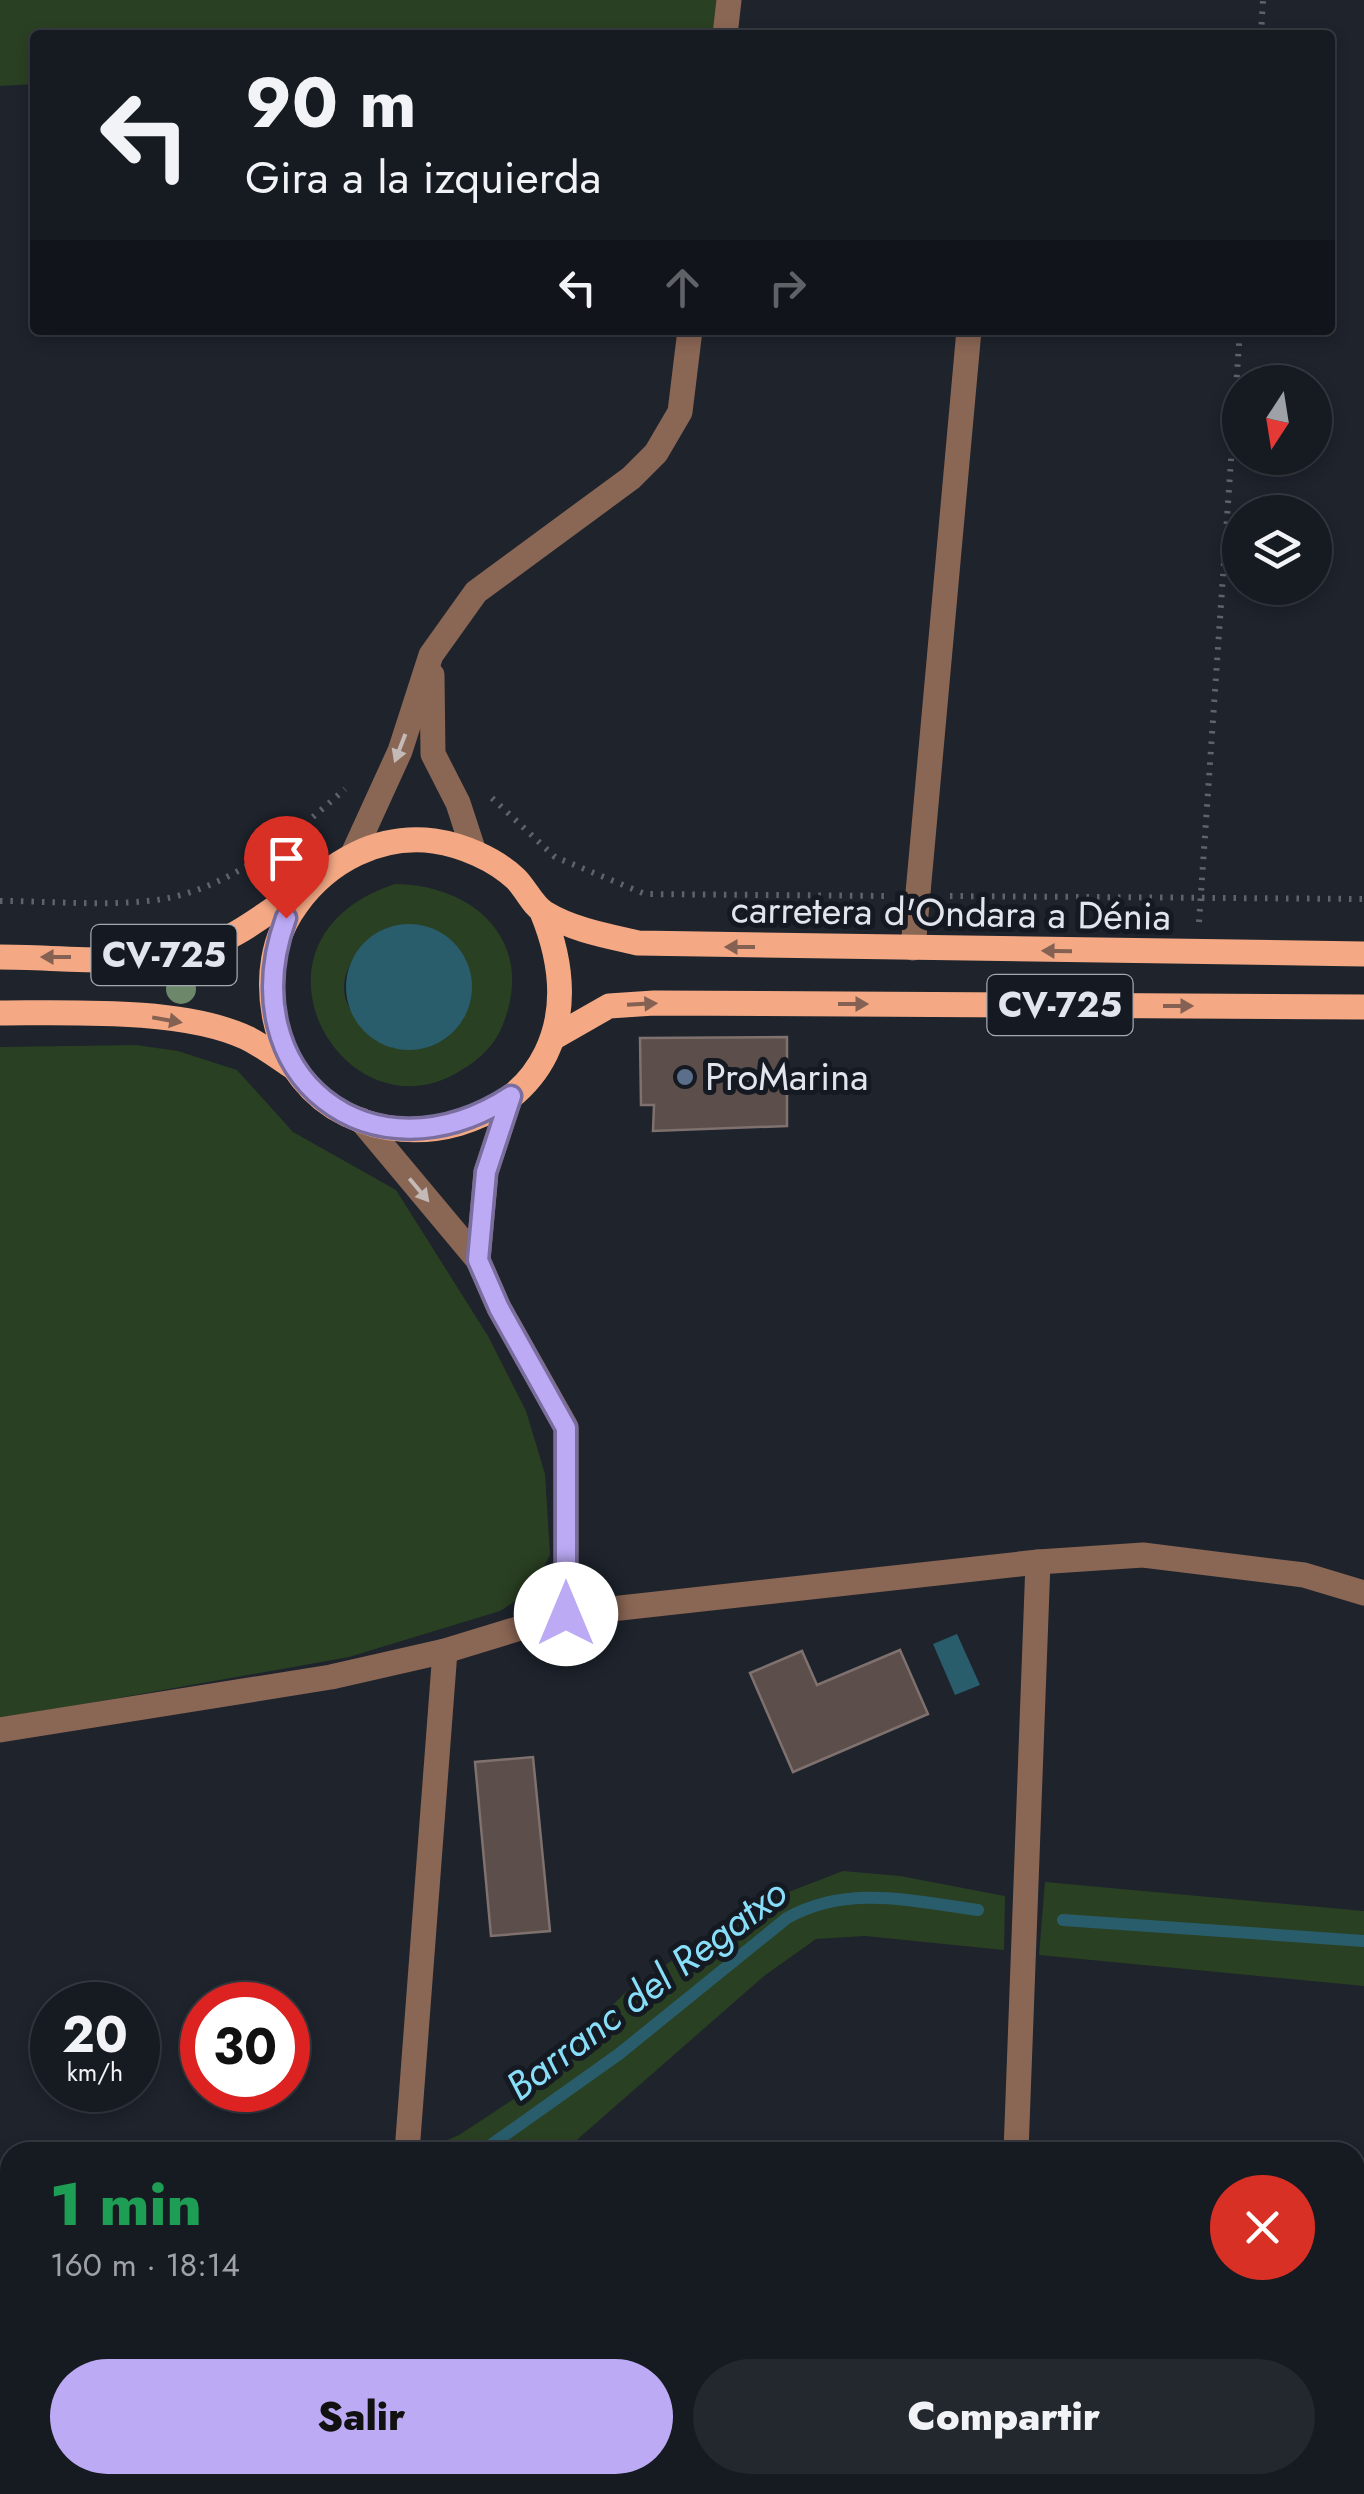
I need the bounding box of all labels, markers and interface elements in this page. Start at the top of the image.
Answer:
text: 90 m [245,52,417,153]
icon: left [80,70,210,200]
text: Gira a la izquierda [245,145,601,210]
icon: left [550,260,605,315]
icon: ahead [655,260,710,315]
icon: right [760,260,815,315]
north arrow [1222,365,1332,475]
map controls [1222,365,1332,605]
button: layers [1222,495,1332,605]
one-way arrow [392,733,408,763]
pin [244,816,329,919]
icon: arrive [259,831,314,886]
street label: carretera d'Ondara a Dénia [731,881,1172,944]
road number: CV-725 [91,925,236,985]
one-way arrow [724,939,756,955]
one-way arrow [1040,942,1072,958]
one-way arrow [39,949,71,965]
road number: CV-725 [988,975,1132,1035]
one-way arrow [626,996,658,1012]
one-way arrow [837,996,869,1012]
one-way arrow [1162,998,1194,1014]
one-way arrow [152,1012,183,1028]
place label: ProMarina [705,1049,868,1104]
marker: ProMarina [674,1066,696,1088]
one-way arrow [408,1178,430,1203]
position arrow [514,1562,618,1666]
water label: Barranc del Regatxo [493,1864,799,2114]
speed limit sign: 30 [180,1982,310,2112]
text: 20 [62,1998,128,2071]
text: km/h [67,2054,123,2090]
text: 1 min [50,2161,202,2248]
button: close [1210,2175,1315,2280]
text: 160 m · 18:14 [50,2242,240,2288]
button: Salir [50,2359,673,2474]
button: Compartir [693,2359,1315,2474]

